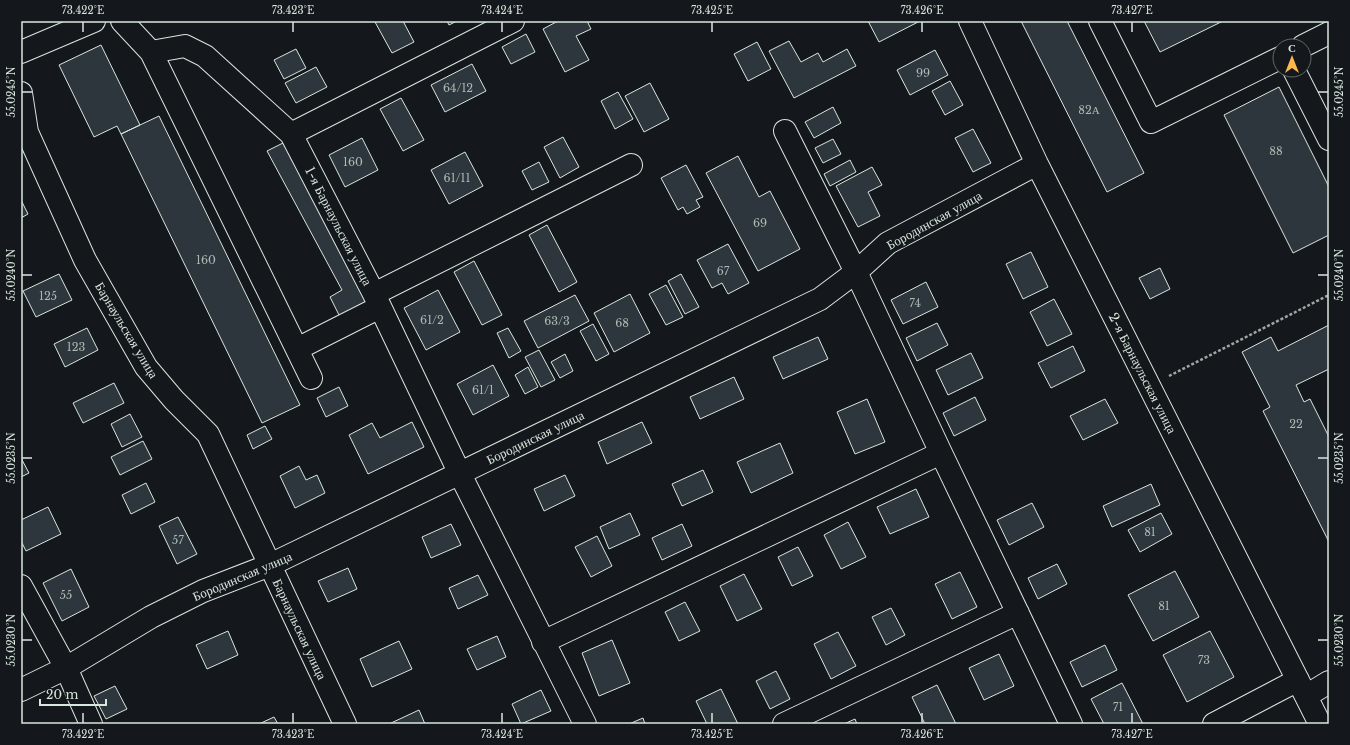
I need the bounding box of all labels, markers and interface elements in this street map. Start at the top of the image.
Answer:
text: 73.422°E [62,4,104,17]
text: 73.423°E [272,4,314,17]
text: 73.424°E [481,4,523,17]
text: 73.425°E [691,4,733,17]
text: 73.426°E [901,4,944,17]
text: 73.427°E [1111,4,1153,17]
north arrow [1272,38,1312,78]
text: С [1288,41,1296,55]
text: 55.0245°N [5,66,18,118]
house number: 99 [916,66,930,80]
text: 55.0245°N [1333,66,1346,118]
house number: 64/12 [443,81,473,95]
house number: 82А [1078,103,1100,117]
house number: 88 [1269,144,1283,158]
house number: 160 [343,155,363,169]
street label: 1-я Барнаульская улица [301,164,376,289]
house number: 61/11 [444,171,471,185]
street label: Бородинская улица [884,187,985,254]
house number: 69 [753,216,767,230]
text: 55.0240°N [5,249,18,301]
text: 55.0240°N [1333,249,1346,301]
house number: 160 [196,253,216,267]
house number: 67 [717,264,730,278]
street label: Барнаульская улица [91,279,162,382]
house number: 125 [39,289,57,303]
house number: 74 [909,296,921,310]
street label: 2-я Барнаульская улица [1105,310,1181,437]
house number: 61/2 [420,313,444,327]
house number: 63/3 [544,314,570,328]
house number: 68 [615,316,629,330]
house number: 123 [67,340,85,354]
house number: 61/1 [472,383,494,397]
street label: Бородинская улица [484,406,587,468]
house number: 22 [1289,417,1303,431]
text: 55.0235°N [5,432,18,484]
text: 55.0235°N [1333,432,1346,484]
house number: 81 [1144,525,1156,539]
house number: 57 [172,533,184,547]
street label: Бородинская улица [190,548,295,605]
street label: Барнаульская улица [269,576,331,683]
house number: 55 [60,588,72,602]
house number: 81 [1158,599,1170,613]
text: 55.0230°N [5,614,18,666]
text: 55.0230°N [1333,614,1346,666]
house number: 73 [1198,653,1210,667]
scale bar [40,681,106,707]
text: 20 m [46,687,78,702]
house number: 71 [1113,700,1123,714]
text: 73.422°E [62,728,104,741]
text: 73.423°E [272,728,314,741]
text: 73.424°E [481,728,523,741]
text: 73.425°E [691,728,733,741]
text: 73.426°E [901,728,944,741]
text: 73.427°E [1111,728,1153,741]

